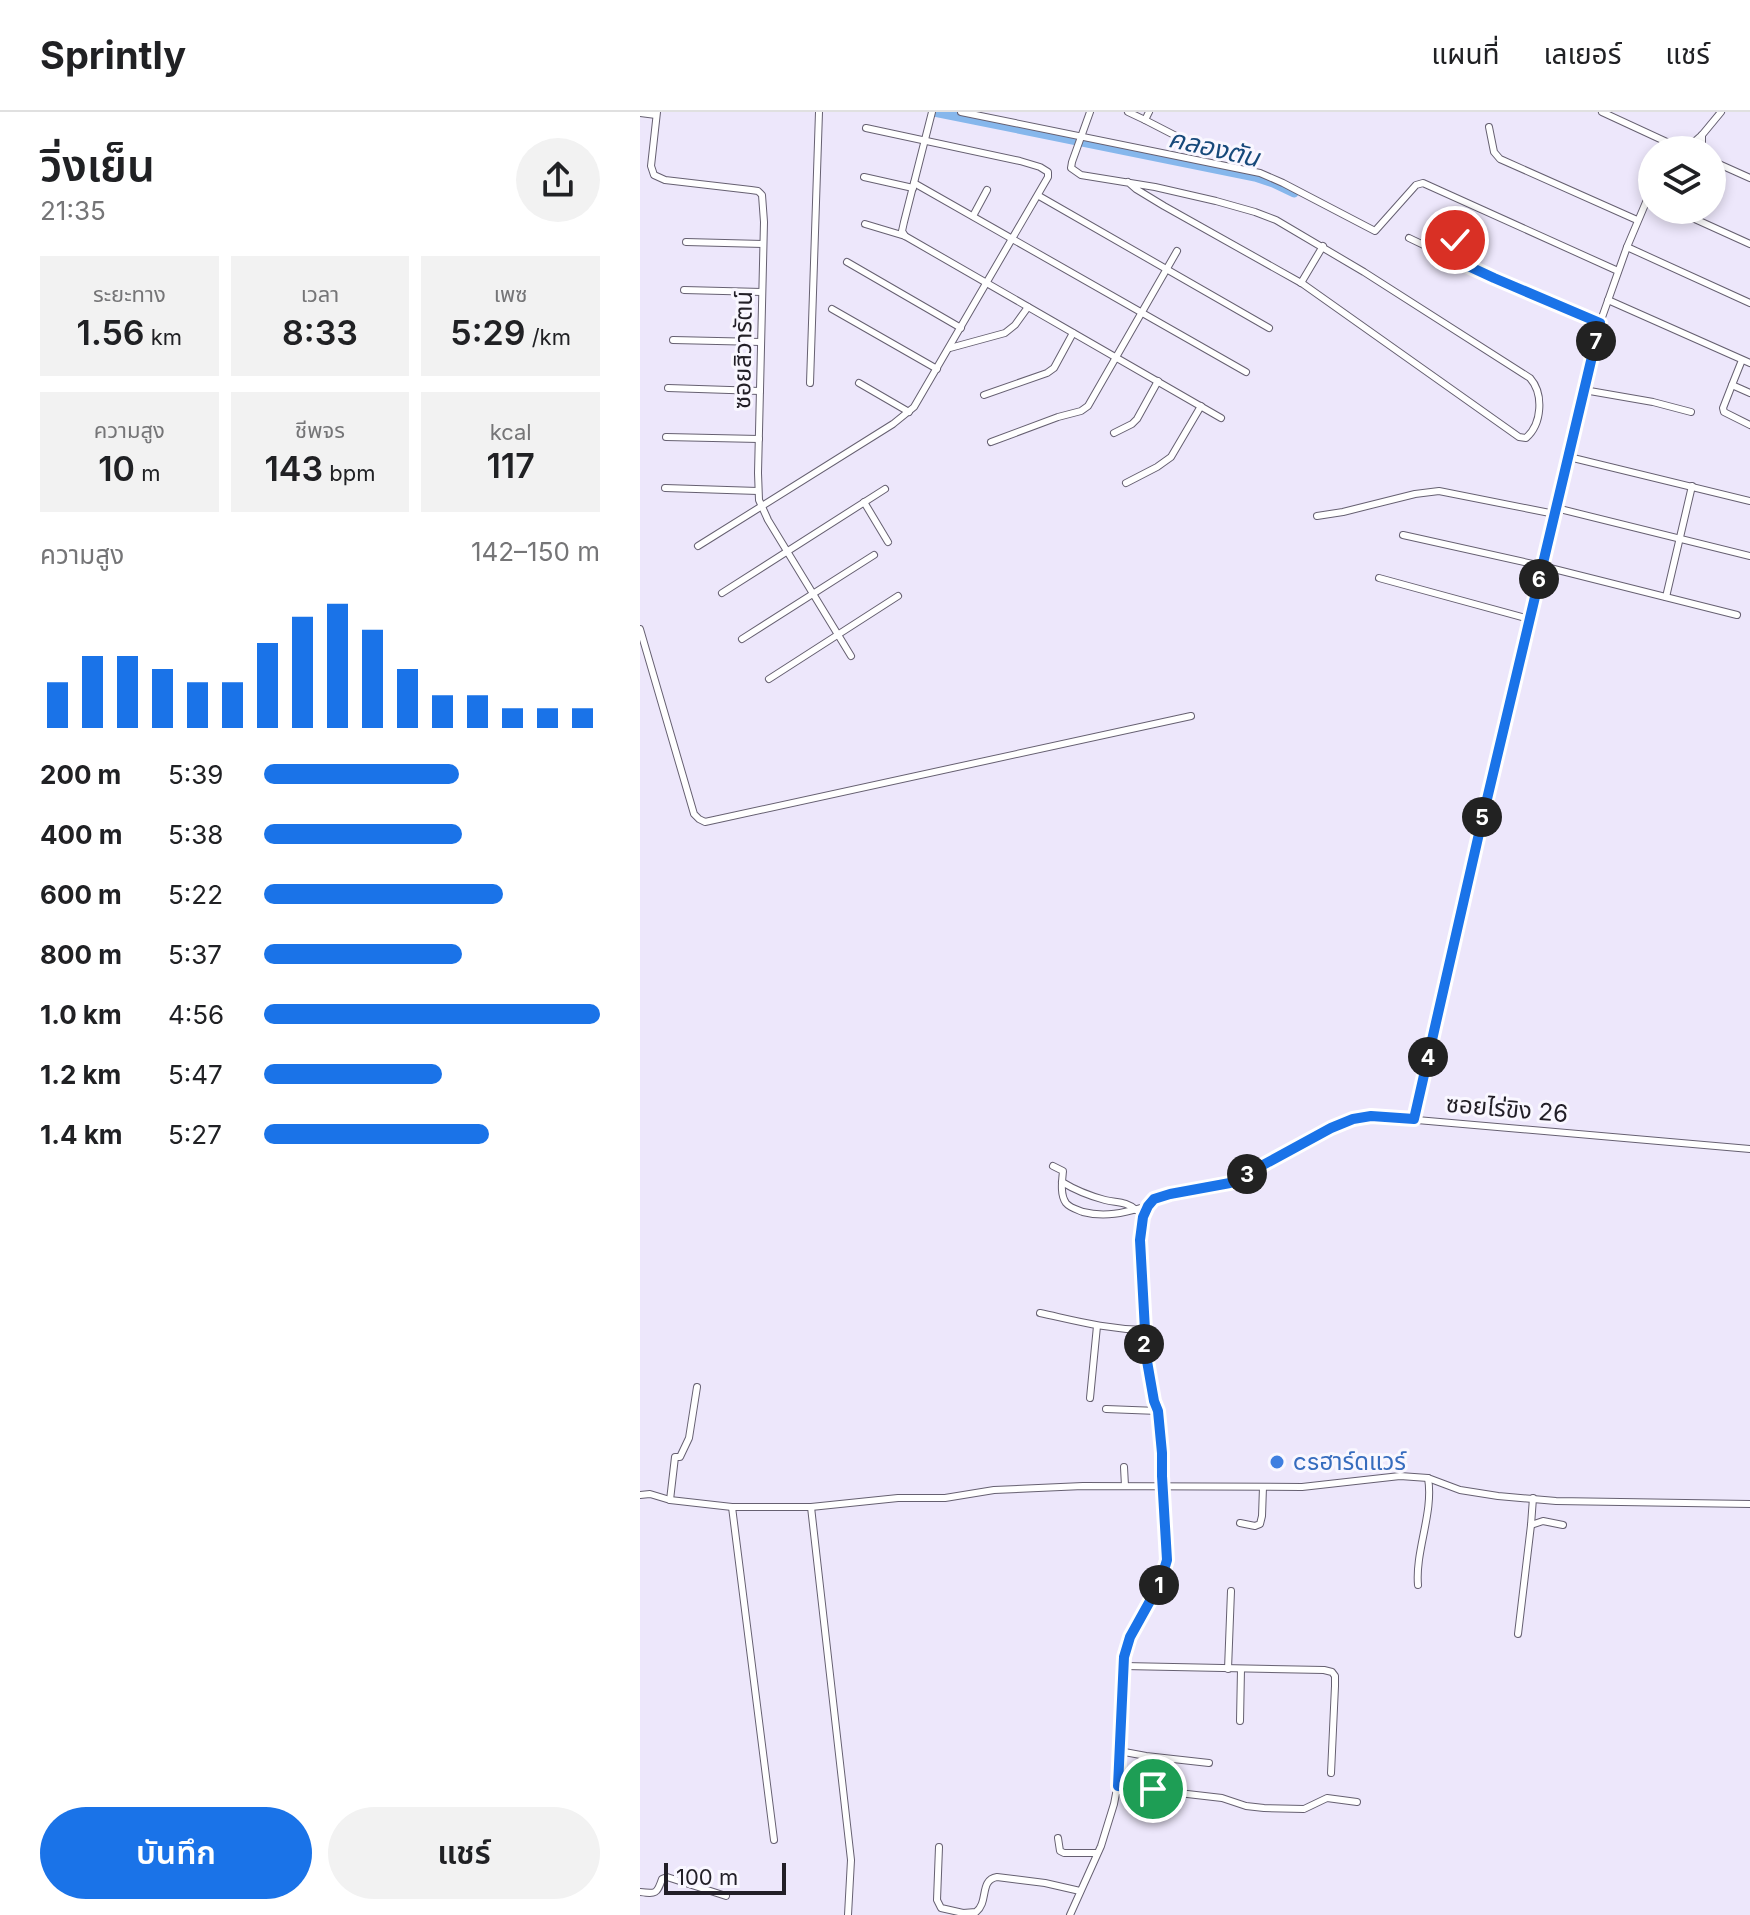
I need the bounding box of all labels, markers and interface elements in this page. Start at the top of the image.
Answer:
text: Sprintly [40,32,186,78]
text: แผนที่ [1431,37,1500,71]
text: เลเยอร์ [1544,37,1621,71]
text: แชร์ [1665,37,1710,71]
water label: คลองตัน [1166,122,1265,173]
map controls [1638,136,1726,224]
button: layers [1638,136,1726,224]
text: วิ่งเย็น [40,138,155,192]
button: share [516,138,600,222]
text: 21:35 [40,195,106,226]
pin [1421,206,1489,274]
icon: check [1433,218,1477,262]
text: ระยะทาง [93,281,166,307]
text: เวลา [301,281,339,307]
text: เพซ [494,281,527,307]
street label: ซอยสิวารัตน์ [727,291,758,409]
text: 1.56 [77,312,145,353]
text: 8:33 [282,312,358,353]
text: 5:29 [450,312,526,353]
pin: 7 [1576,321,1616,361]
text: km [145,324,182,350]
text: /km [526,324,571,350]
text: 7 [1590,328,1602,354]
text: ความสูง [94,417,165,443]
text: ชีพจร [295,417,345,443]
text: kcal [490,419,532,445]
text: 117 [486,445,535,486]
text: 10 [98,448,135,489]
text: 143 [264,448,323,489]
text: m [135,460,160,486]
text: bpm [323,460,376,486]
text: 142–150 m [471,536,600,567]
text: ความสูง [40,539,124,570]
pin: 6 [1519,559,1559,599]
text: 6 [1532,566,1546,592]
text: 200 m [40,759,121,790]
text: 5:39 [168,759,223,790]
pin: 5 [1462,797,1502,837]
text: 5 [1475,804,1489,830]
text: 400 m [40,819,123,850]
text: 5:38 [168,819,223,850]
text: 600 m [40,879,122,910]
text: 5:22 [168,879,223,910]
text: 800 m [40,939,122,970]
text: 5:37 [168,939,222,970]
text: 1.0 km [40,999,122,1030]
text: 4:56 [168,999,224,1030]
pin: 4 [1408,1037,1448,1077]
text: 4 [1421,1044,1435,1070]
text: 1.2 km [40,1059,121,1090]
text: 5:47 [168,1059,223,1090]
street label: ซอยไร่ขิง 26 [1445,1089,1569,1128]
text: 1.4 km [40,1119,122,1150]
text: 5:27 [168,1119,222,1150]
pin: 3 [1227,1154,1267,1194]
text: 3 [1240,1161,1254,1187]
pin: 2 [1124,1324,1164,1364]
text: 2 [1137,1331,1151,1357]
place label: csฮาร์ดแวร์ [1293,1447,1407,1476]
marker: csฮาร์ดแวร์ [1268,1453,1286,1471]
pin: 1 [1139,1565,1179,1605]
text: 1 [1154,1572,1164,1598]
pin [1119,1755,1187,1823]
icon: arrive [1131,1767,1175,1811]
button: บันทึก [40,1807,312,1899]
button: แชร์ [328,1807,600,1899]
scale bar [664,1859,786,1895]
text: 100 m [676,1864,738,1890]

